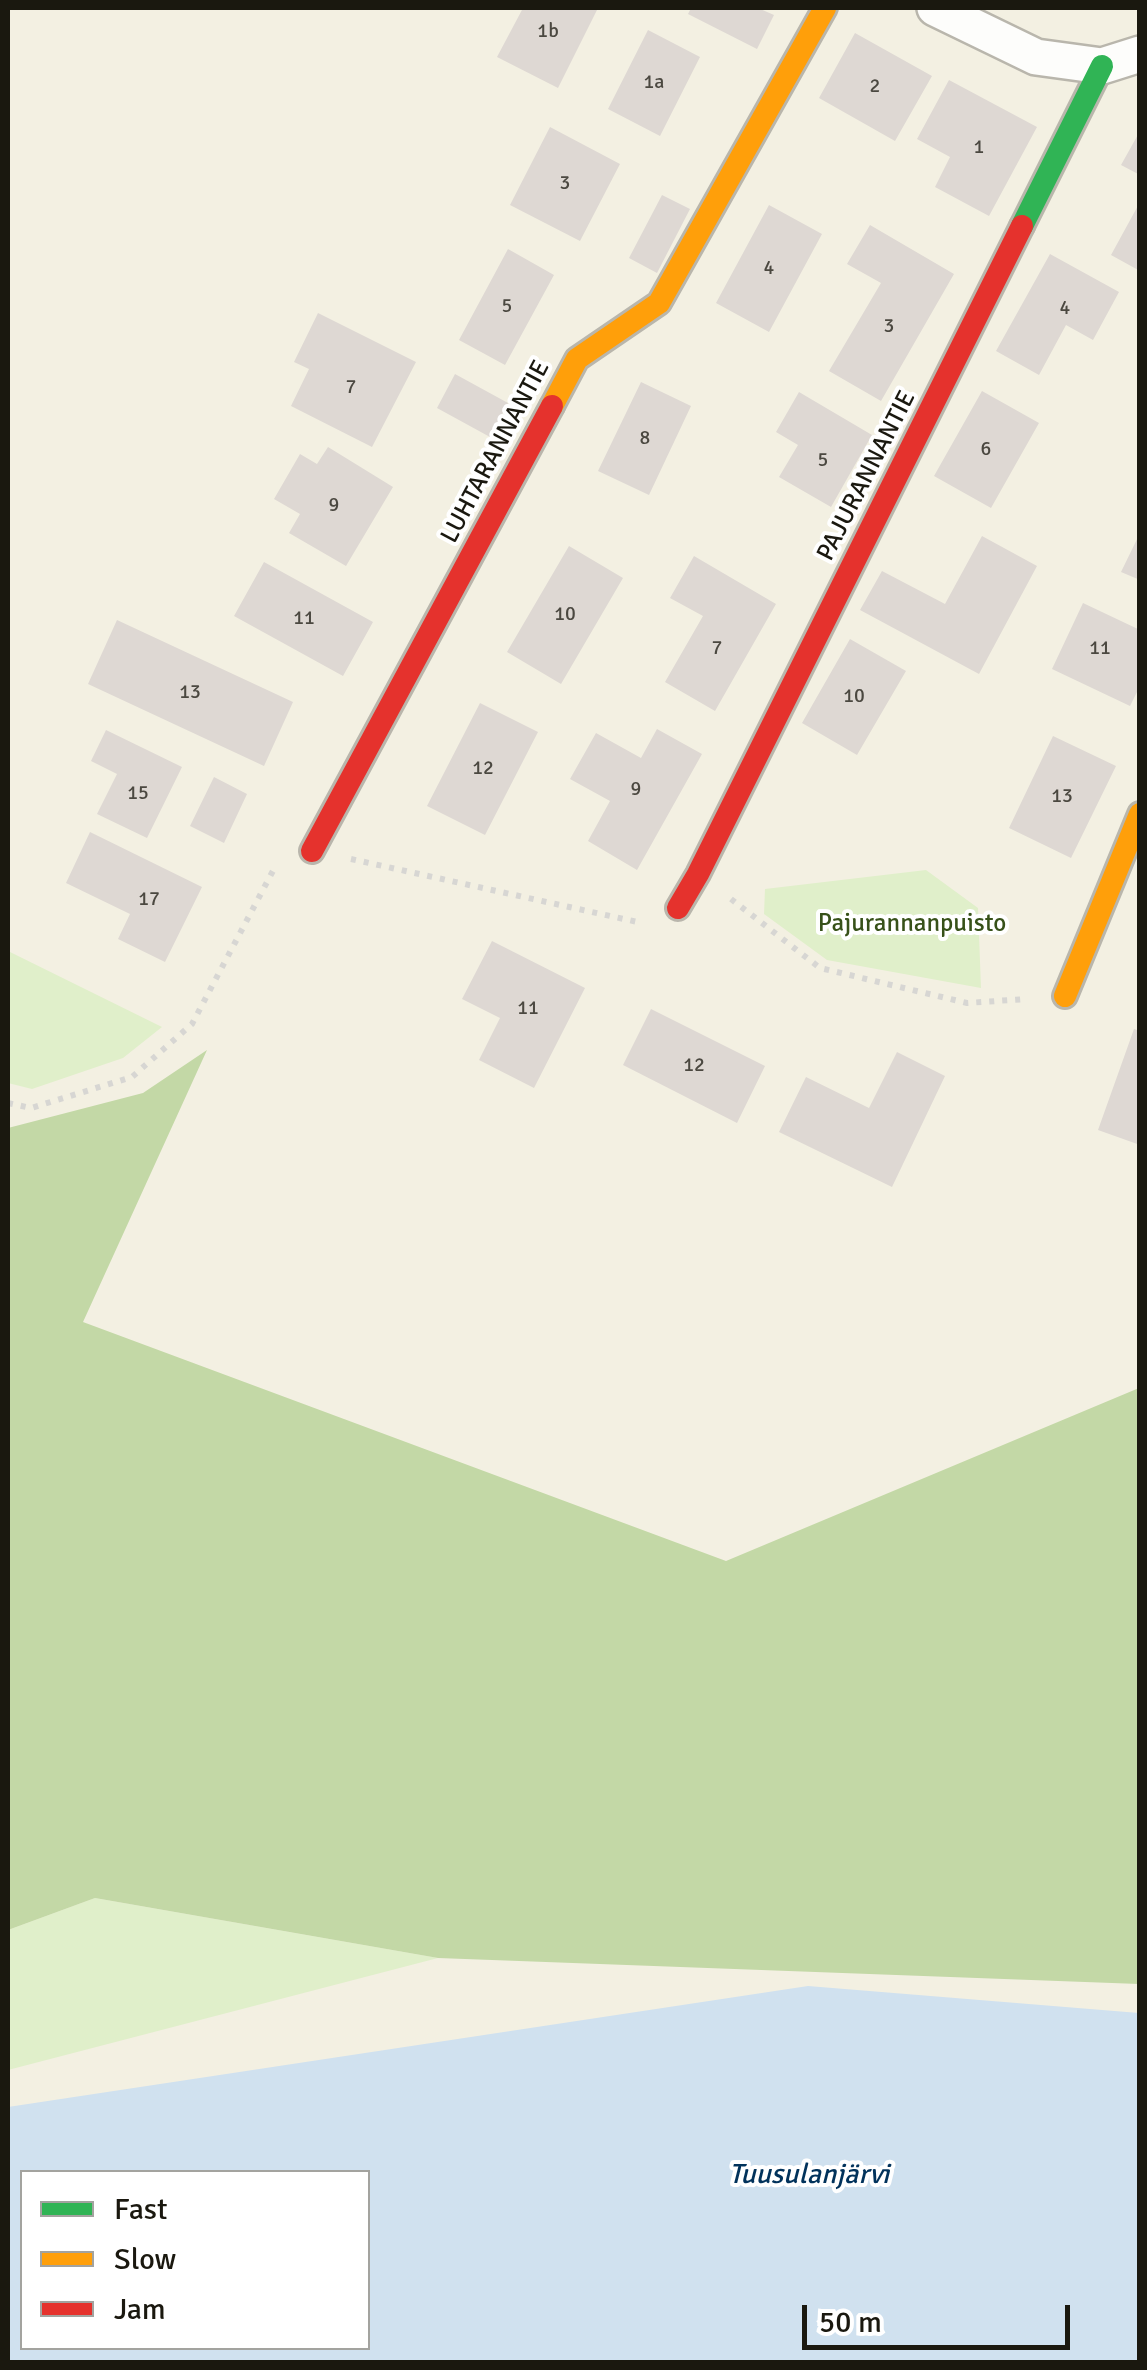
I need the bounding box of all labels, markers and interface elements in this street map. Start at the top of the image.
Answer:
house number: 1b [537,20,559,44]
house number: 1a [644,71,664,95]
house number: 2 [870,75,880,99]
house number: 1 [974,136,984,160]
house number: 3 [560,172,570,196]
house number: 4 [764,257,774,281]
house number: 5 [502,295,512,319]
house number: 4 [1060,297,1070,321]
house number: 3 [884,315,894,339]
street label: LUHTARANNANTIE [435,356,557,548]
house number: 7 [346,376,356,400]
street label: PAJURANNANTIE [811,386,923,566]
house number: 8 [640,427,650,451]
house number: 6 [981,438,991,462]
house number: 5 [818,449,828,473]
house number: 9 [329,494,339,518]
house number: 10 [554,603,576,627]
house number: 11 [293,607,315,631]
house number: 7 [712,637,722,661]
house number: 11 [1089,637,1111,661]
house number: 13 [179,681,201,705]
house number: 10 [843,685,865,709]
house number: 12 [472,757,494,781]
house number: 9 [631,778,641,802]
house number: 15 [127,782,149,806]
house number: 13 [1051,785,1073,809]
house number: 17 [138,888,160,912]
park label: Pajurannanpuisto [818,909,1006,939]
house number: 11 [517,997,539,1021]
house number: 12 [683,1054,705,1078]
water label: Tuusulanjärvi [729,2159,889,2193]
legend [20,2170,370,2350]
text: Fast [114,2191,167,2228]
text: Slow [114,2241,176,2278]
scale bar [807,2285,1074,2347]
text: Jam [114,2291,166,2328]
text: 50 m [819,2304,882,2341]

